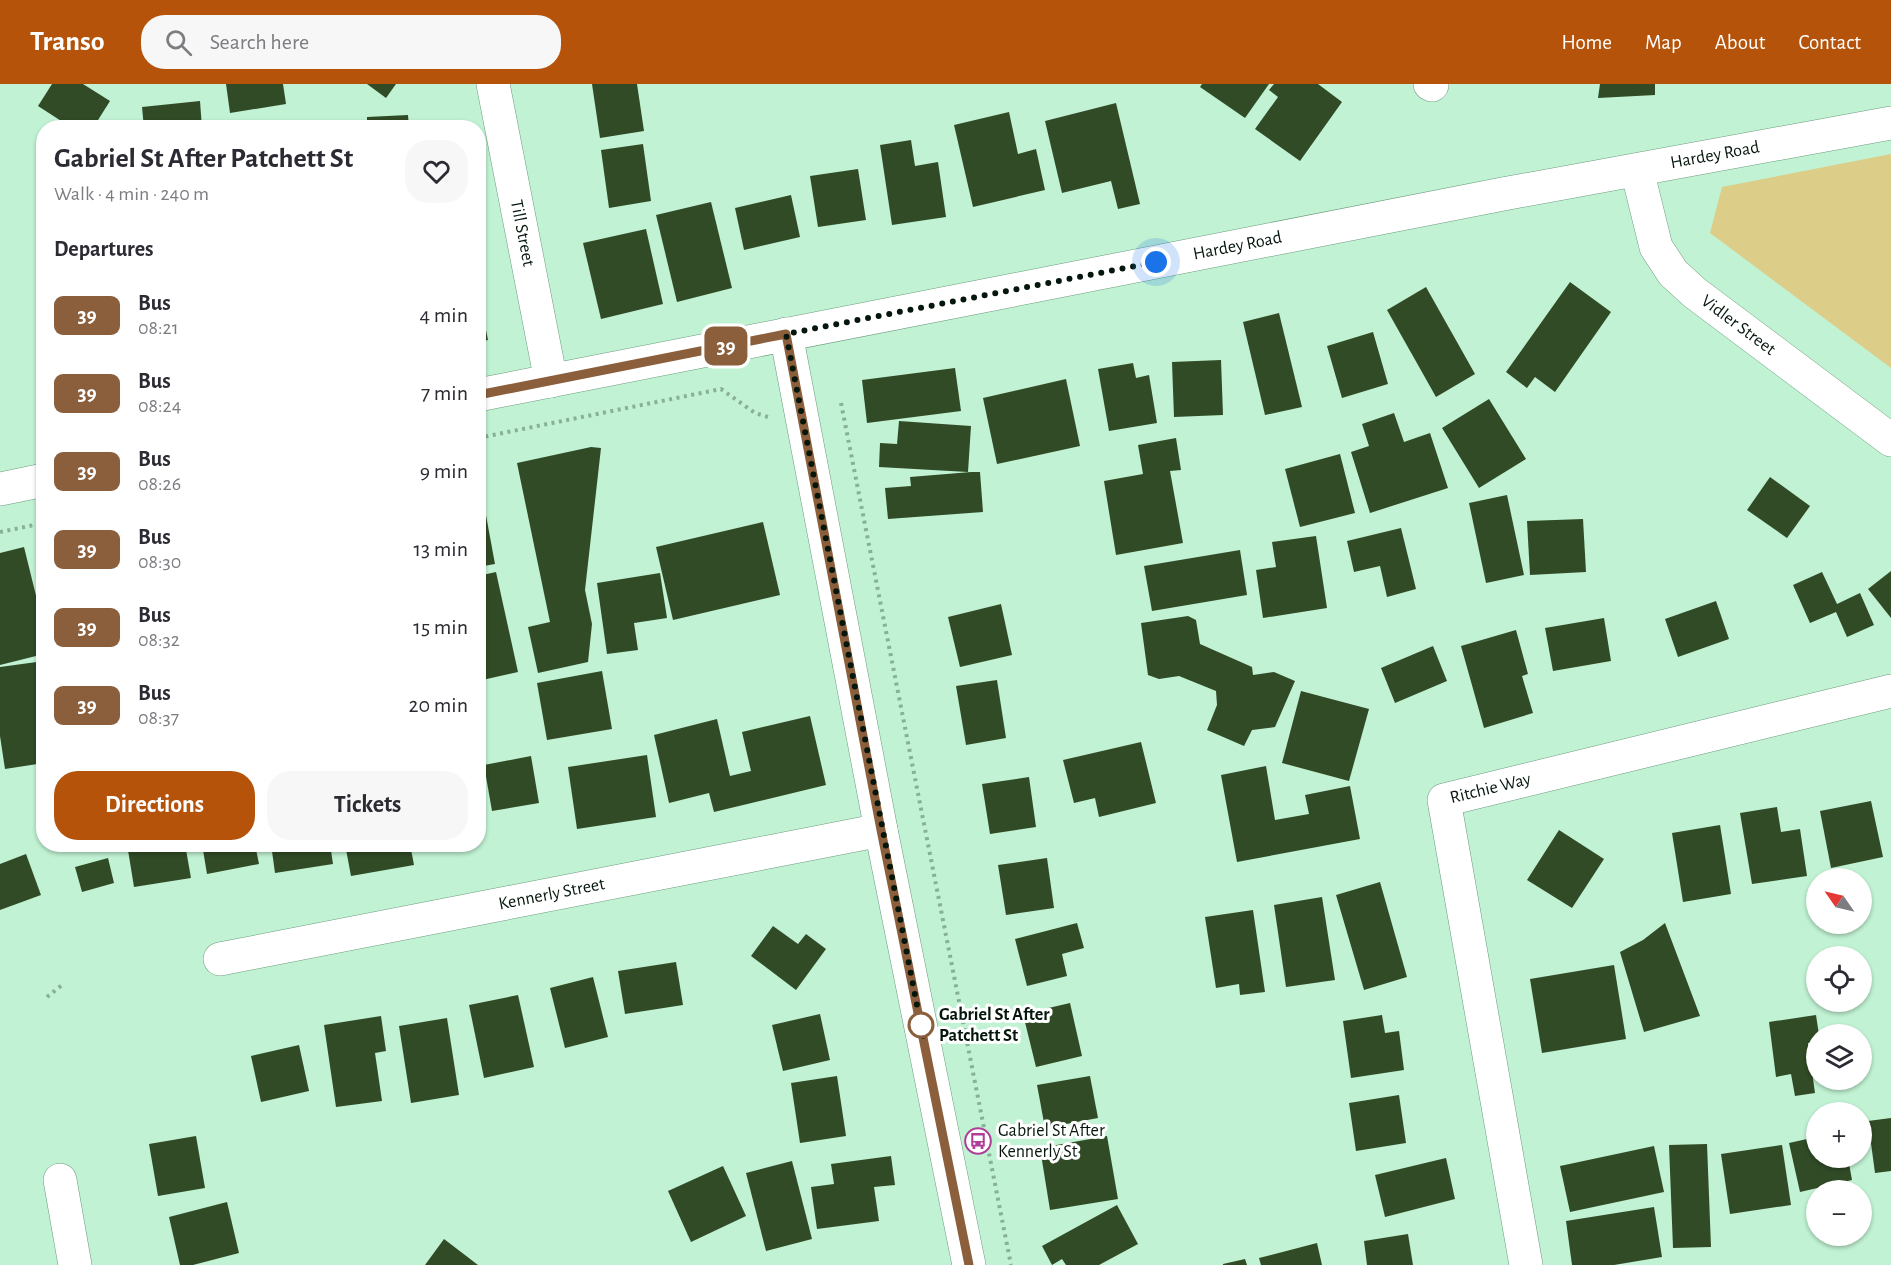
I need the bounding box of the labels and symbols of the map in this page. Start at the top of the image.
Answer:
street label: Hardey Road [1669,138,1761,172]
street label: Till Street [507,198,537,268]
street label: Hardey Road [1192,229,1283,264]
your location [1141,247,1171,277]
street label: Vidler Street [1698,292,1779,359]
line badge: 39 [699,326,753,366]
street label: Ritchie Way [1448,770,1533,807]
north arrow [1806,868,1872,934]
street label: Kennerly Street [497,875,607,913]
place label: Gabriel St After Patchett St [939,1006,1050,1045]
marker: Gabriel St After Patchett St [908,1012,934,1038]
place label: Gabriel St After Kennerly St [998,1122,1105,1161]
bus stop icon: Gabriel St After Kennerly St [963,1126,993,1156]

